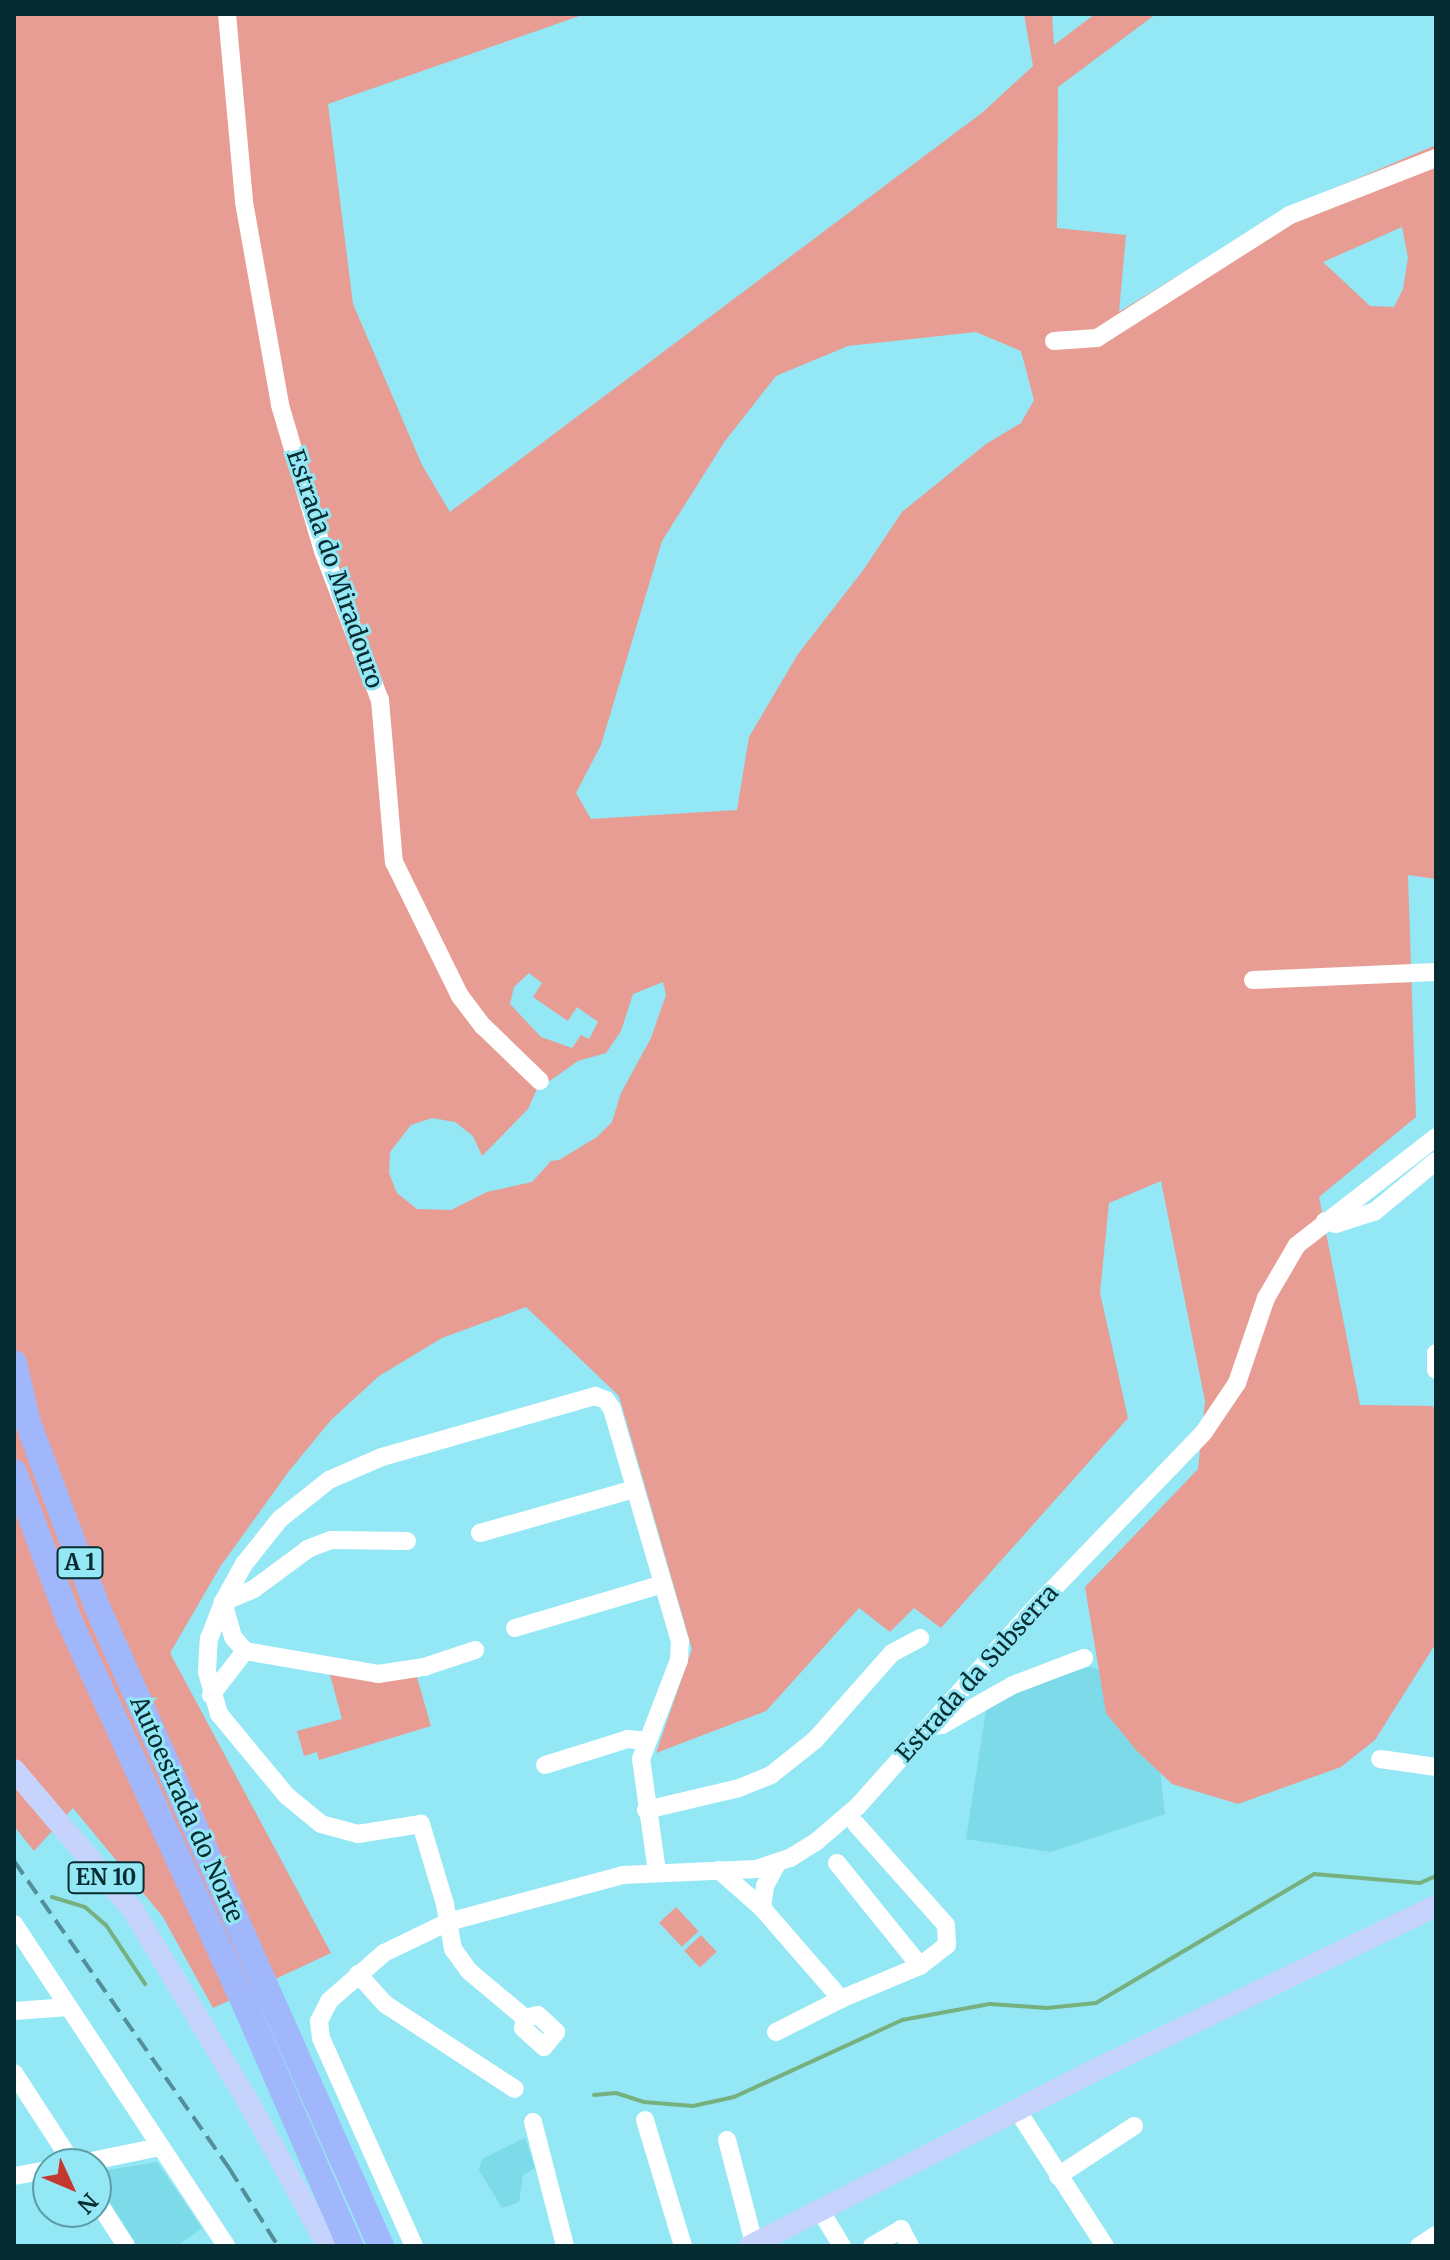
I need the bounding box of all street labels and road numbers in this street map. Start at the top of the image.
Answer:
street label: Estrada do Miradouro [281,446,389,692]
road number: A 1 [56,1545,104,1581]
street label: Estrada da Subserra [890,1578,1064,1768]
street label: Autoestrada do Norte [124,1692,250,1926]
road number: EN 10 [66,1860,146,1896]

